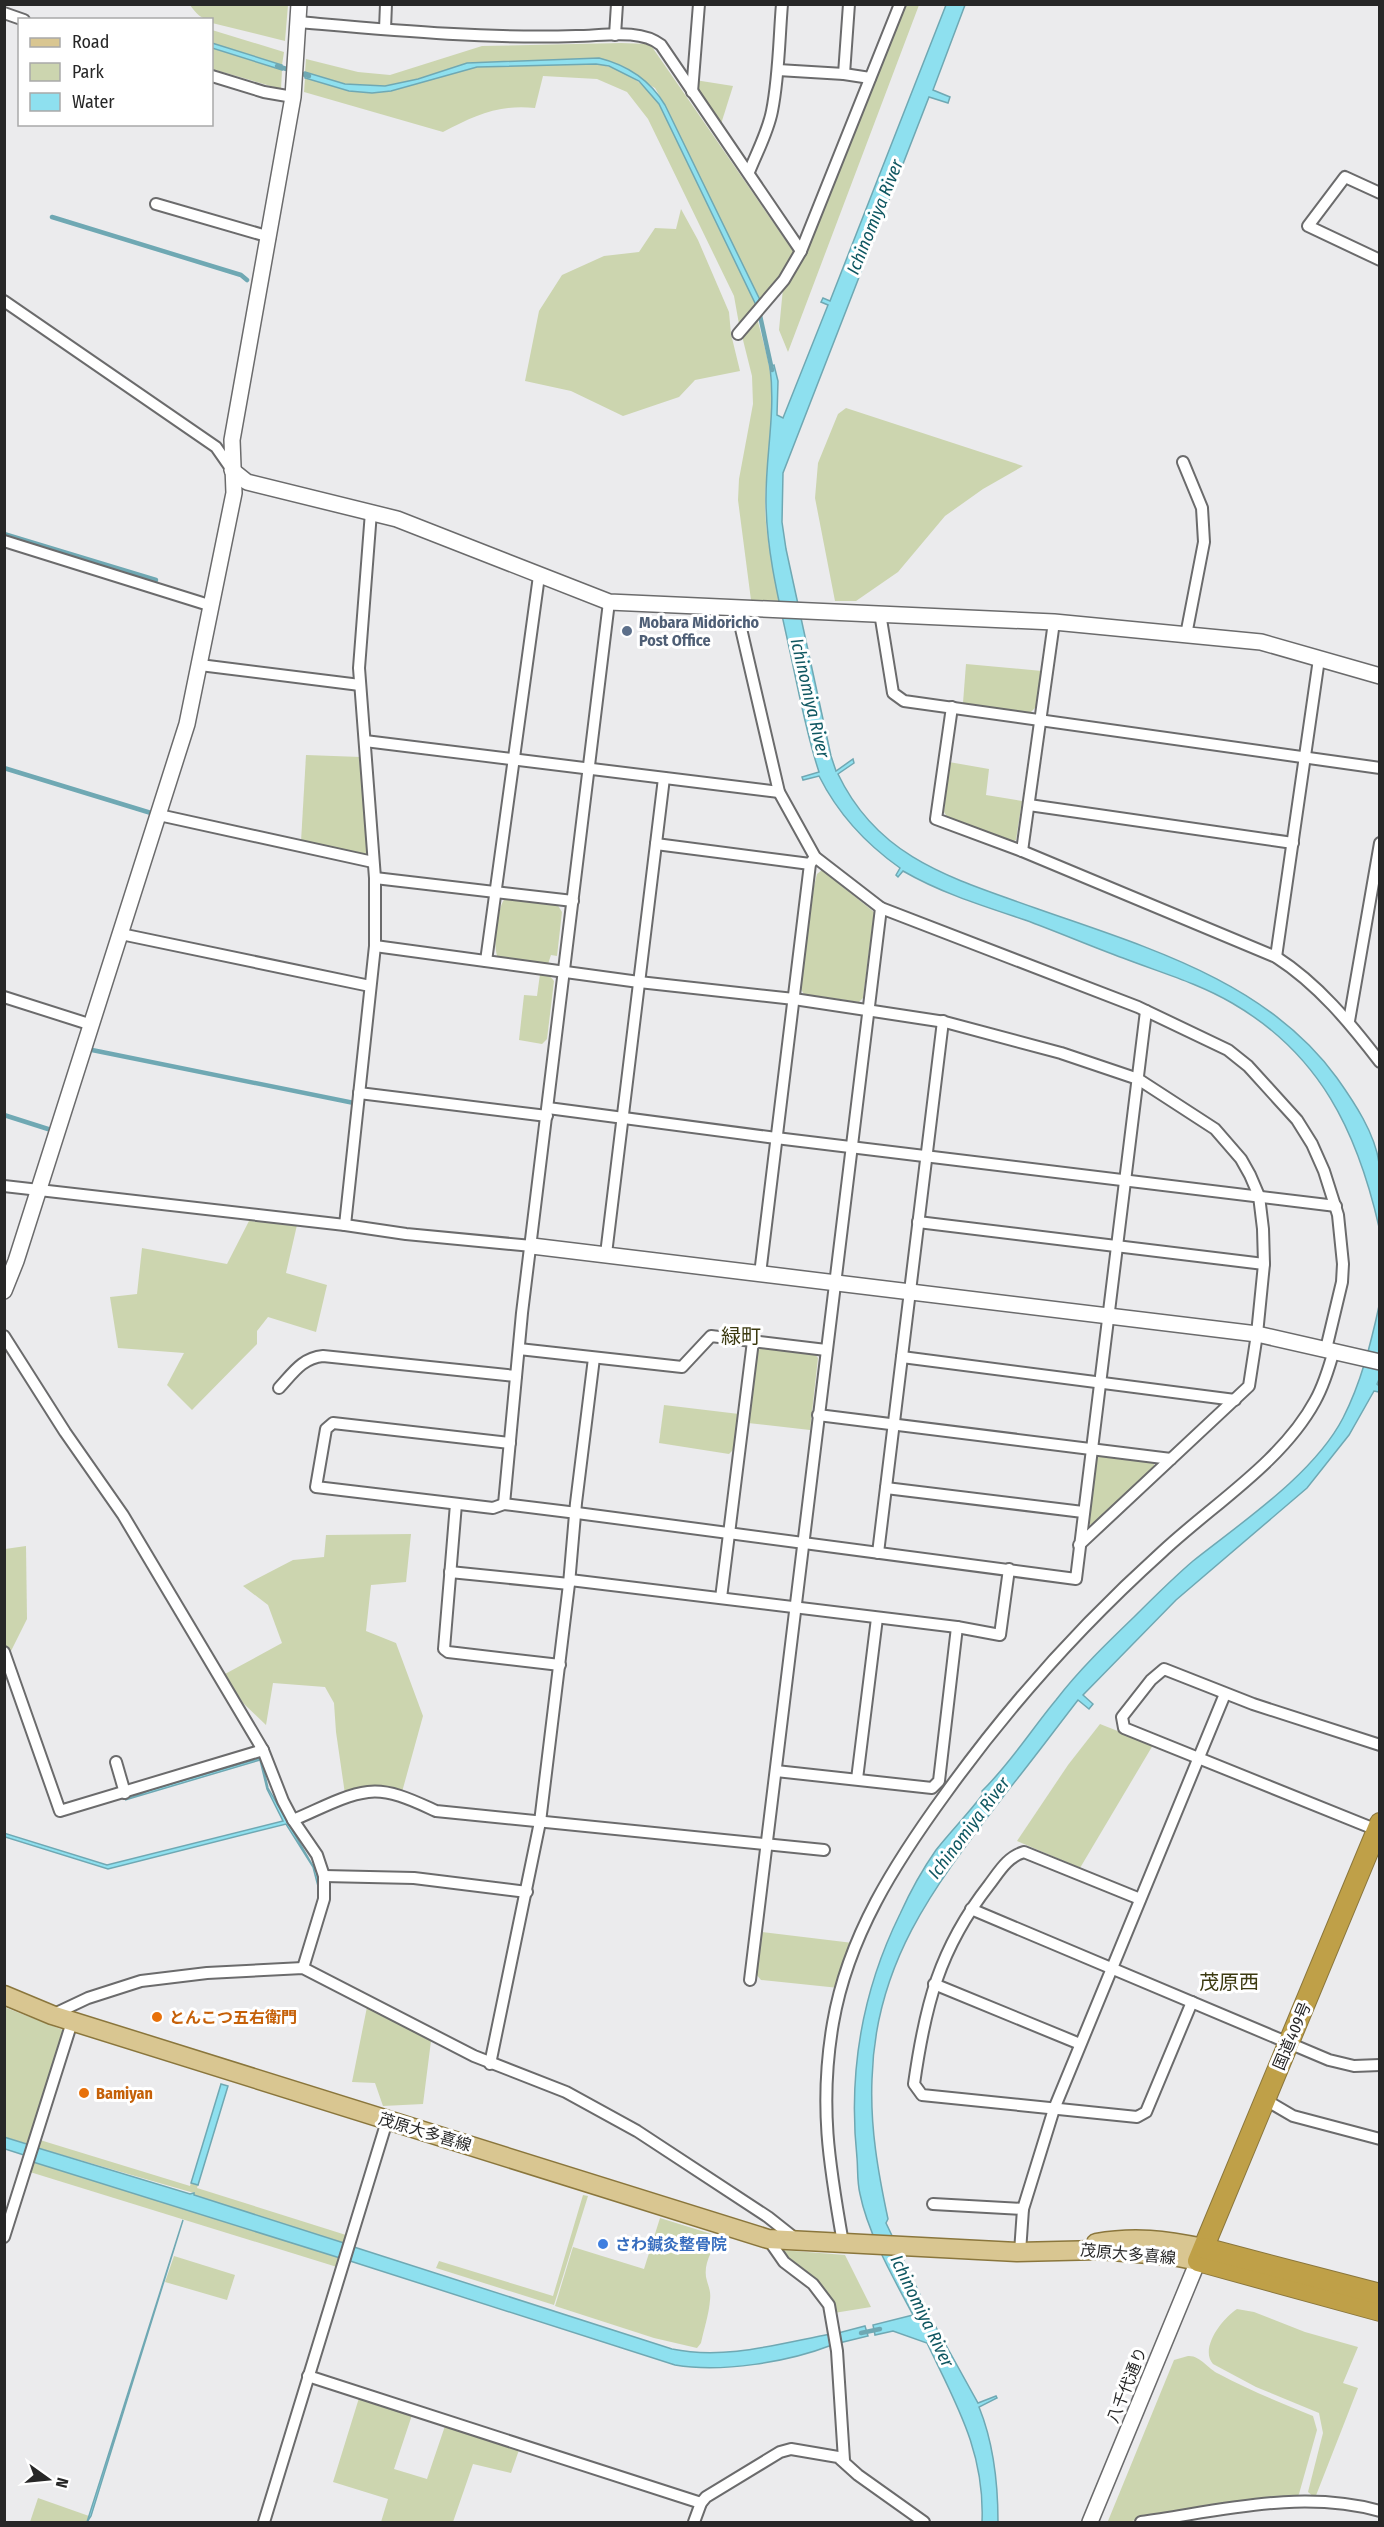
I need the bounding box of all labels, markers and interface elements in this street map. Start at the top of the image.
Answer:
legend [18,18,213,126]
text: Road [72,31,109,53]
text: Park [72,61,105,83]
text: Water [72,91,115,113]
water label: Ichinomiya River [842,156,908,278]
place label: Mobara Midoricho Post Office [639,613,760,650]
marker: Mobara Midoricho Post Office [620,624,634,638]
water label: Ichinomiya River [786,636,835,761]
district label: 緑町 [721,1324,761,1348]
water label: Ichinomiya River [924,1772,1015,1883]
district label: 茂原西 [1199,1970,1259,1994]
street label: 国道409号 [1269,1999,1315,2073]
place label: とんこつ五右衛門 [169,2008,297,2027]
marker: とんこつ五右衛門 [150,2010,164,2024]
place label: Bamiyan [96,2084,153,2103]
marker: Bamiyan [77,2086,91,2100]
street label: 茂原大多喜線 [376,2109,474,2155]
place label: さわ鍼灸整骨院 [615,2235,727,2254]
marker: さわ鍼灸整骨院 [596,2237,610,2251]
street label: 茂原大多喜線 [1079,2240,1177,2268]
water label: Ichinomiya River [885,2251,959,2371]
street label: 八千代通り [1103,2344,1151,2426]
north arrow [18,2449,78,2509]
text: N [52,2476,72,2490]

